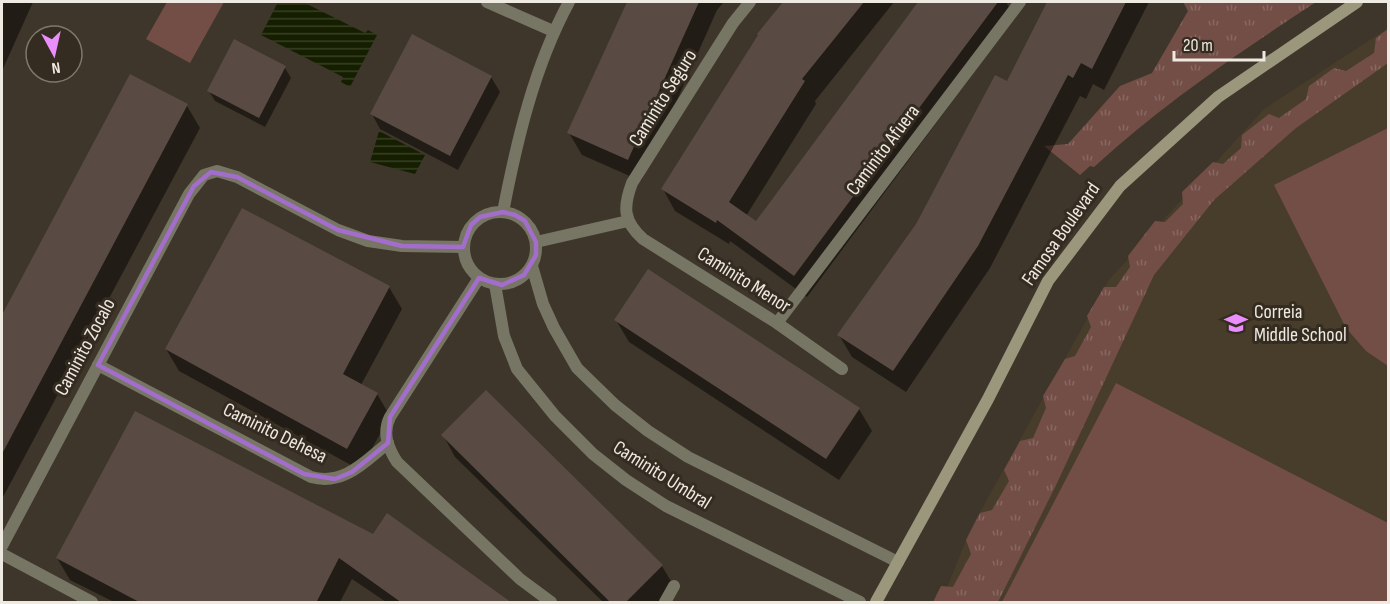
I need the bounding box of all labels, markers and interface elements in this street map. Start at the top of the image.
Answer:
north arrow [24,24,84,84]
scale bar [1174,24,1264,62]
text: 20 m [1183,35,1213,56]
street label: Caminito Seguro [624,45,702,151]
text: N [50,57,61,77]
street label: Caminito Afuera [841,100,925,200]
street label: Famosa Boulevard [1017,178,1105,290]
street label: Caminito Menor [693,242,795,318]
street label: Caminito Zocalo [49,294,121,400]
place label: Correia Middle School [1254,300,1347,347]
school or university icon: Correia Middle School [1223,310,1249,336]
street label: Caminito Dehesa [219,398,331,468]
street label: Caminito Umbral [608,435,716,515]

